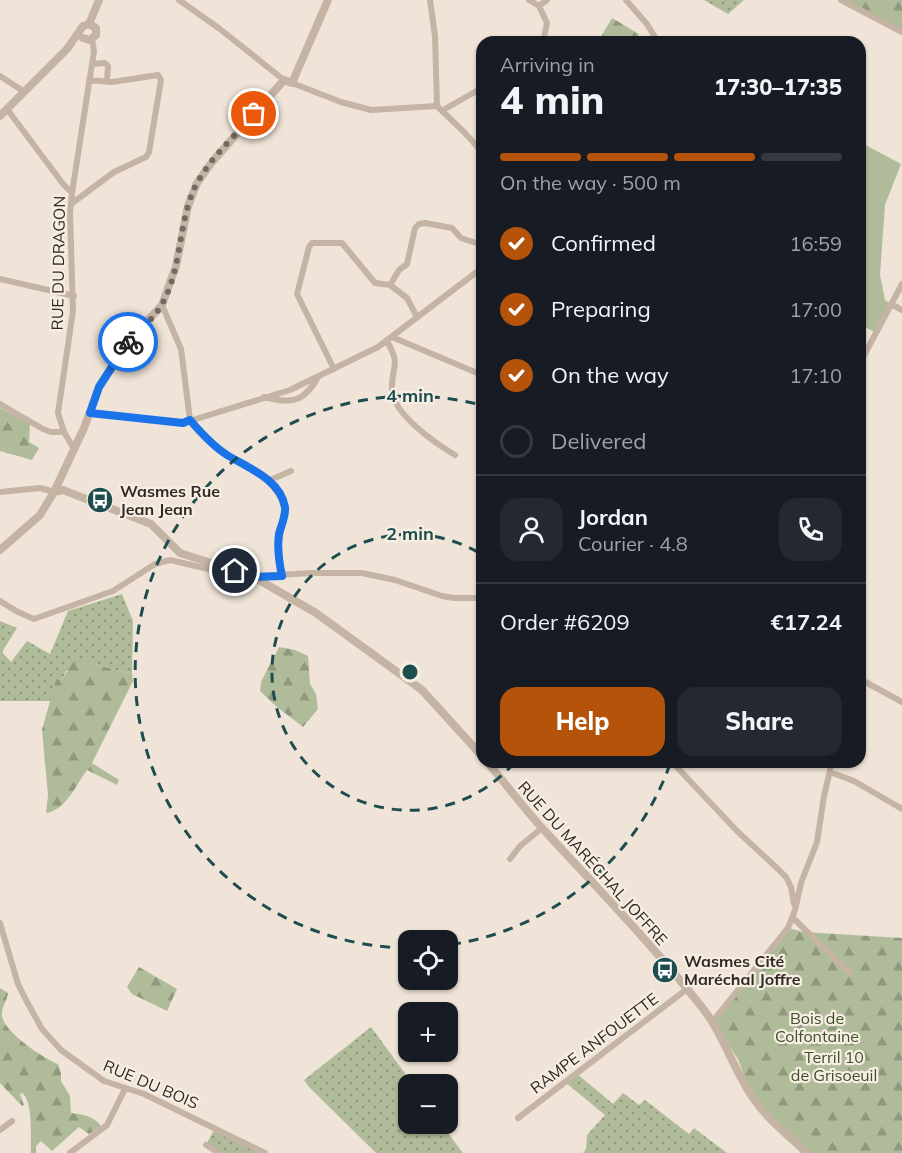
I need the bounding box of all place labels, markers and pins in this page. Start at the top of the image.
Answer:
pin [228,88,279,139]
place label: Wasmes Rue Jean Jean [120,481,220,519]
bus stop icon: Wasmes Rue Jean Jean [85,485,115,515]
pin [209,545,260,596]
centre of rings [400,662,420,682]
place label: Wasmes Cité Maréchal Joffre [684,951,801,989]
bus stop icon: Wasmes Cité Maréchal Joffre [650,955,680,985]

